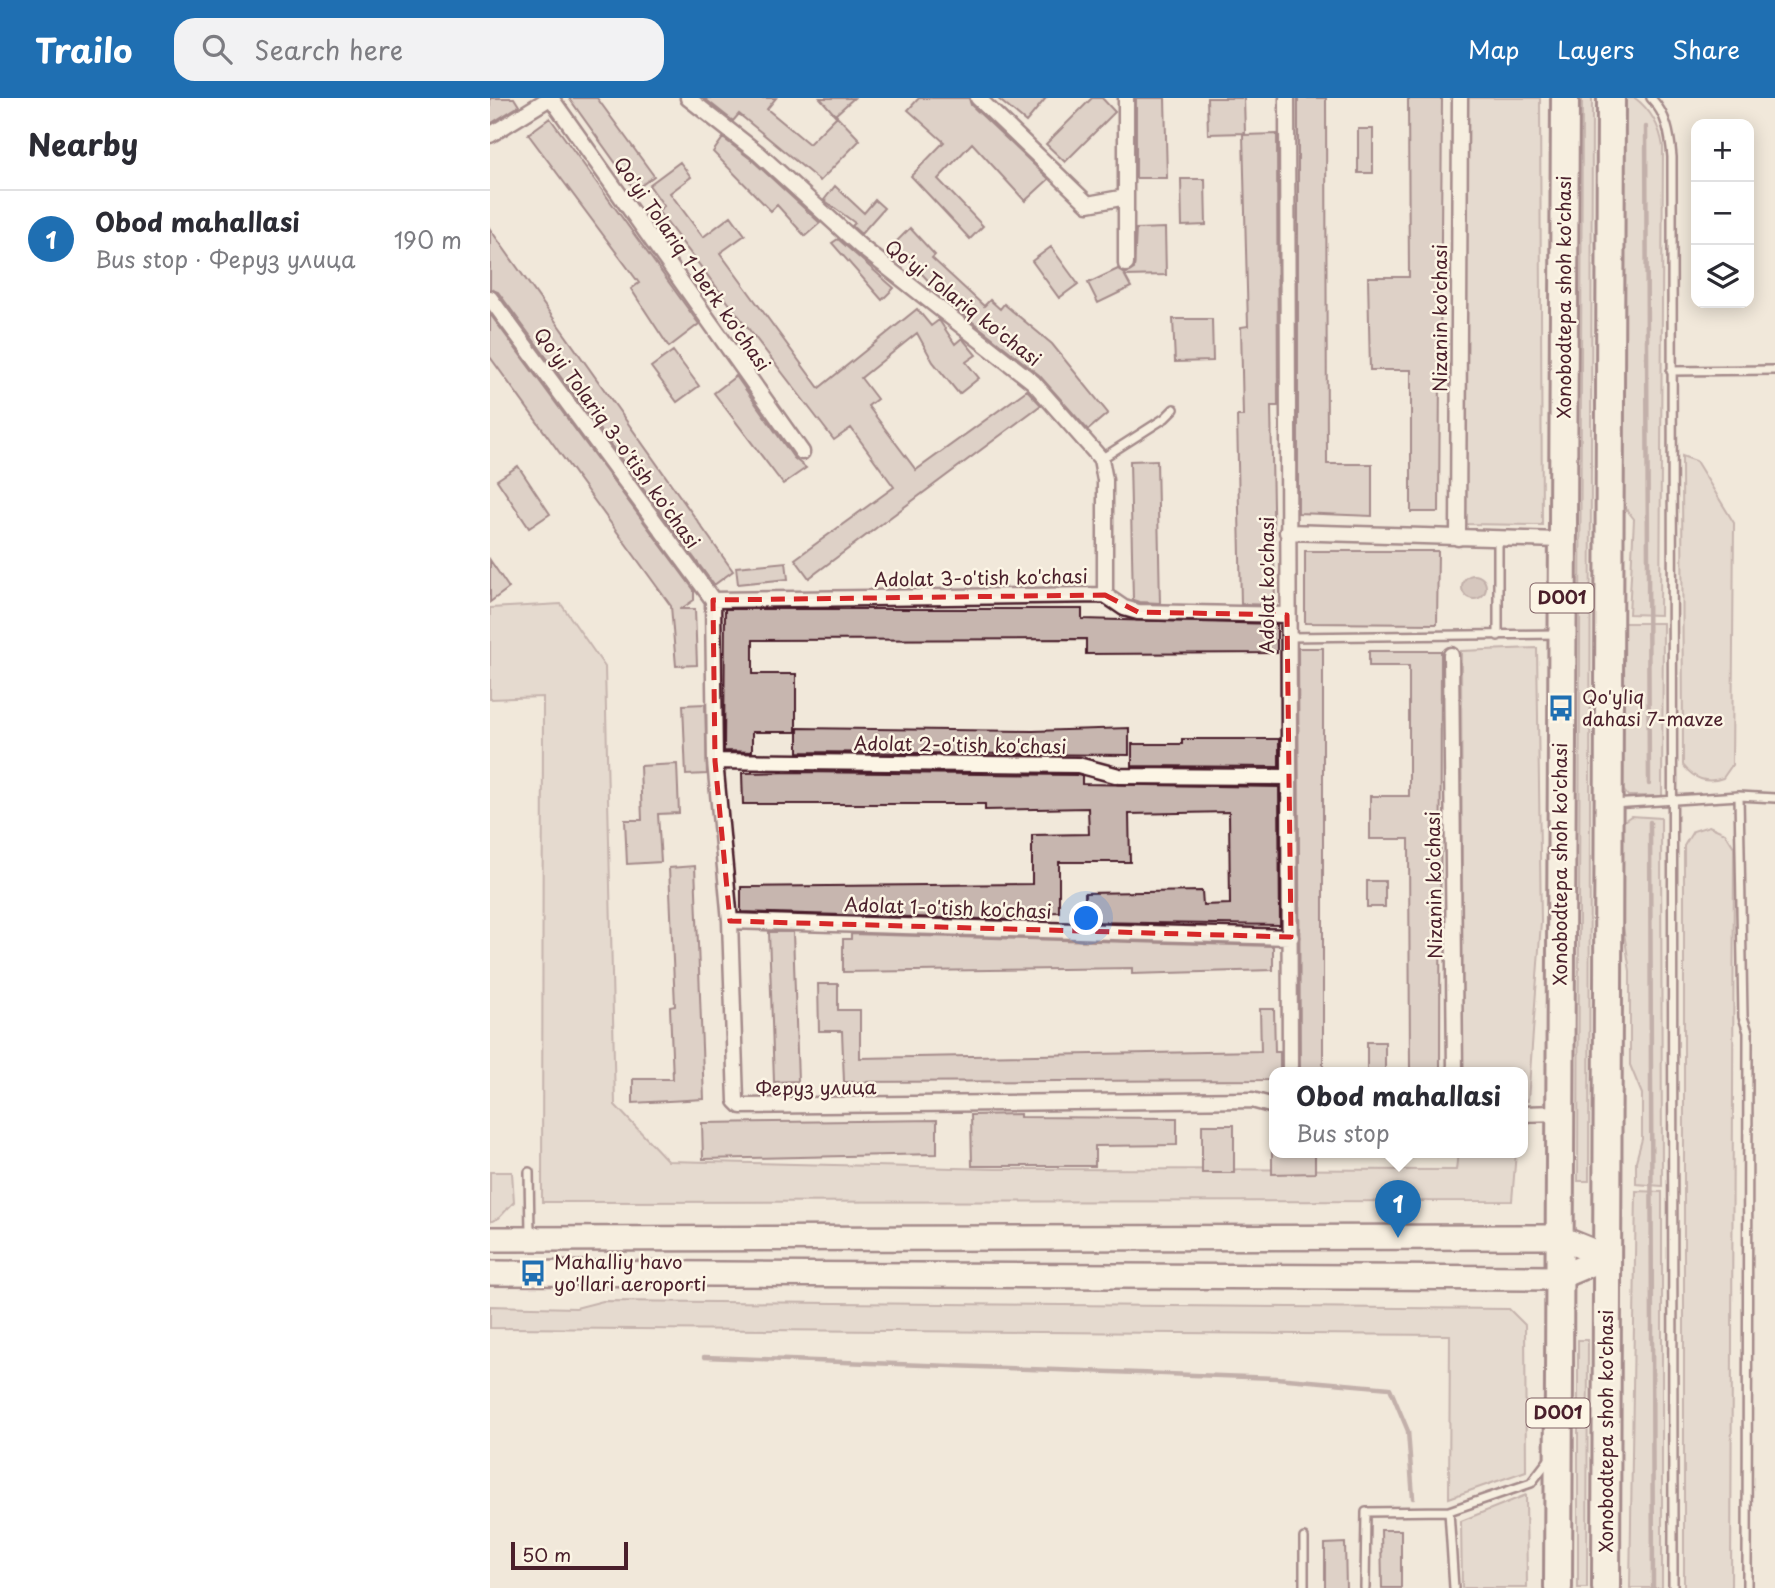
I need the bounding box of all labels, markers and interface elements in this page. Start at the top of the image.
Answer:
search box [174,18,664,81]
text: Trailo [35,24,132,74]
icon: search [198,30,236,68]
text: Search here [254,30,403,69]
text: Map [1468,31,1519,67]
text: Layers [1557,31,1634,67]
text: Share [1672,31,1740,67]
map controls [1691,119,1754,308]
button: + [1691,119,1754,182]
text: Nearby [28,121,138,166]
street label: Qo'yi Tolariq 1-berk ko'chasi [608,150,778,376]
street label: Xonobodtepa shoh ko'chasi [1549,175,1577,419]
button: − [1691,182,1754,245]
text: Obod mahallasi [95,202,300,241]
text: 1 [46,222,57,257]
text: 190 m [394,222,462,257]
street label: Qo'yi Tolariq ko'chasi [880,232,1048,372]
text: Bus stop · Феруз улица [95,241,356,276]
street label: Nizanin ko'chasi [1425,244,1453,392]
button: layers [1691,245,1754,308]
street label: Qo'yi Tolariq 3-o'tish ko'chasi [528,321,708,554]
street label: Adolat ko'chasi [1252,516,1280,654]
street label: Adolat 3-o'tish ko'chasi [874,561,1088,593]
road number: D001 [1530,584,1594,612]
place label: Qo'yliq dahasi 7-mavze [1582,682,1723,732]
bus stop icon: Qo'yliq dahasi 7-mavze [1546,693,1576,723]
street label: Adolat 2-o'tish ko'chasi [853,728,1067,760]
street label: Xonobodtepa shoh ko'chasi [1545,742,1573,986]
street label: Nizanin ko'chasi [1418,811,1448,959]
street label: Adolat 1-o'tish ko'chasi [844,889,1052,925]
your location [1069,901,1103,935]
popup [1269,1067,1528,1158]
street label: Феруз улица [755,1072,877,1102]
text: Obod mahallasi [1296,1076,1501,1115]
text: Bus stop [1296,1115,1390,1150]
pin: 1 [1375,1180,1421,1238]
place label: Mahalliy havo yo'llari aeroporti [554,1247,707,1297]
bus stop icon: Mahalliy havo yo'llari aeroporti [518,1258,548,1288]
street label: Xonobodtepa shoh ko'chasi [1591,1309,1619,1553]
road number: D001 [1526,1398,1590,1428]
scale bar [511,1539,628,1571]
text: 50 m [522,1540,571,1568]

